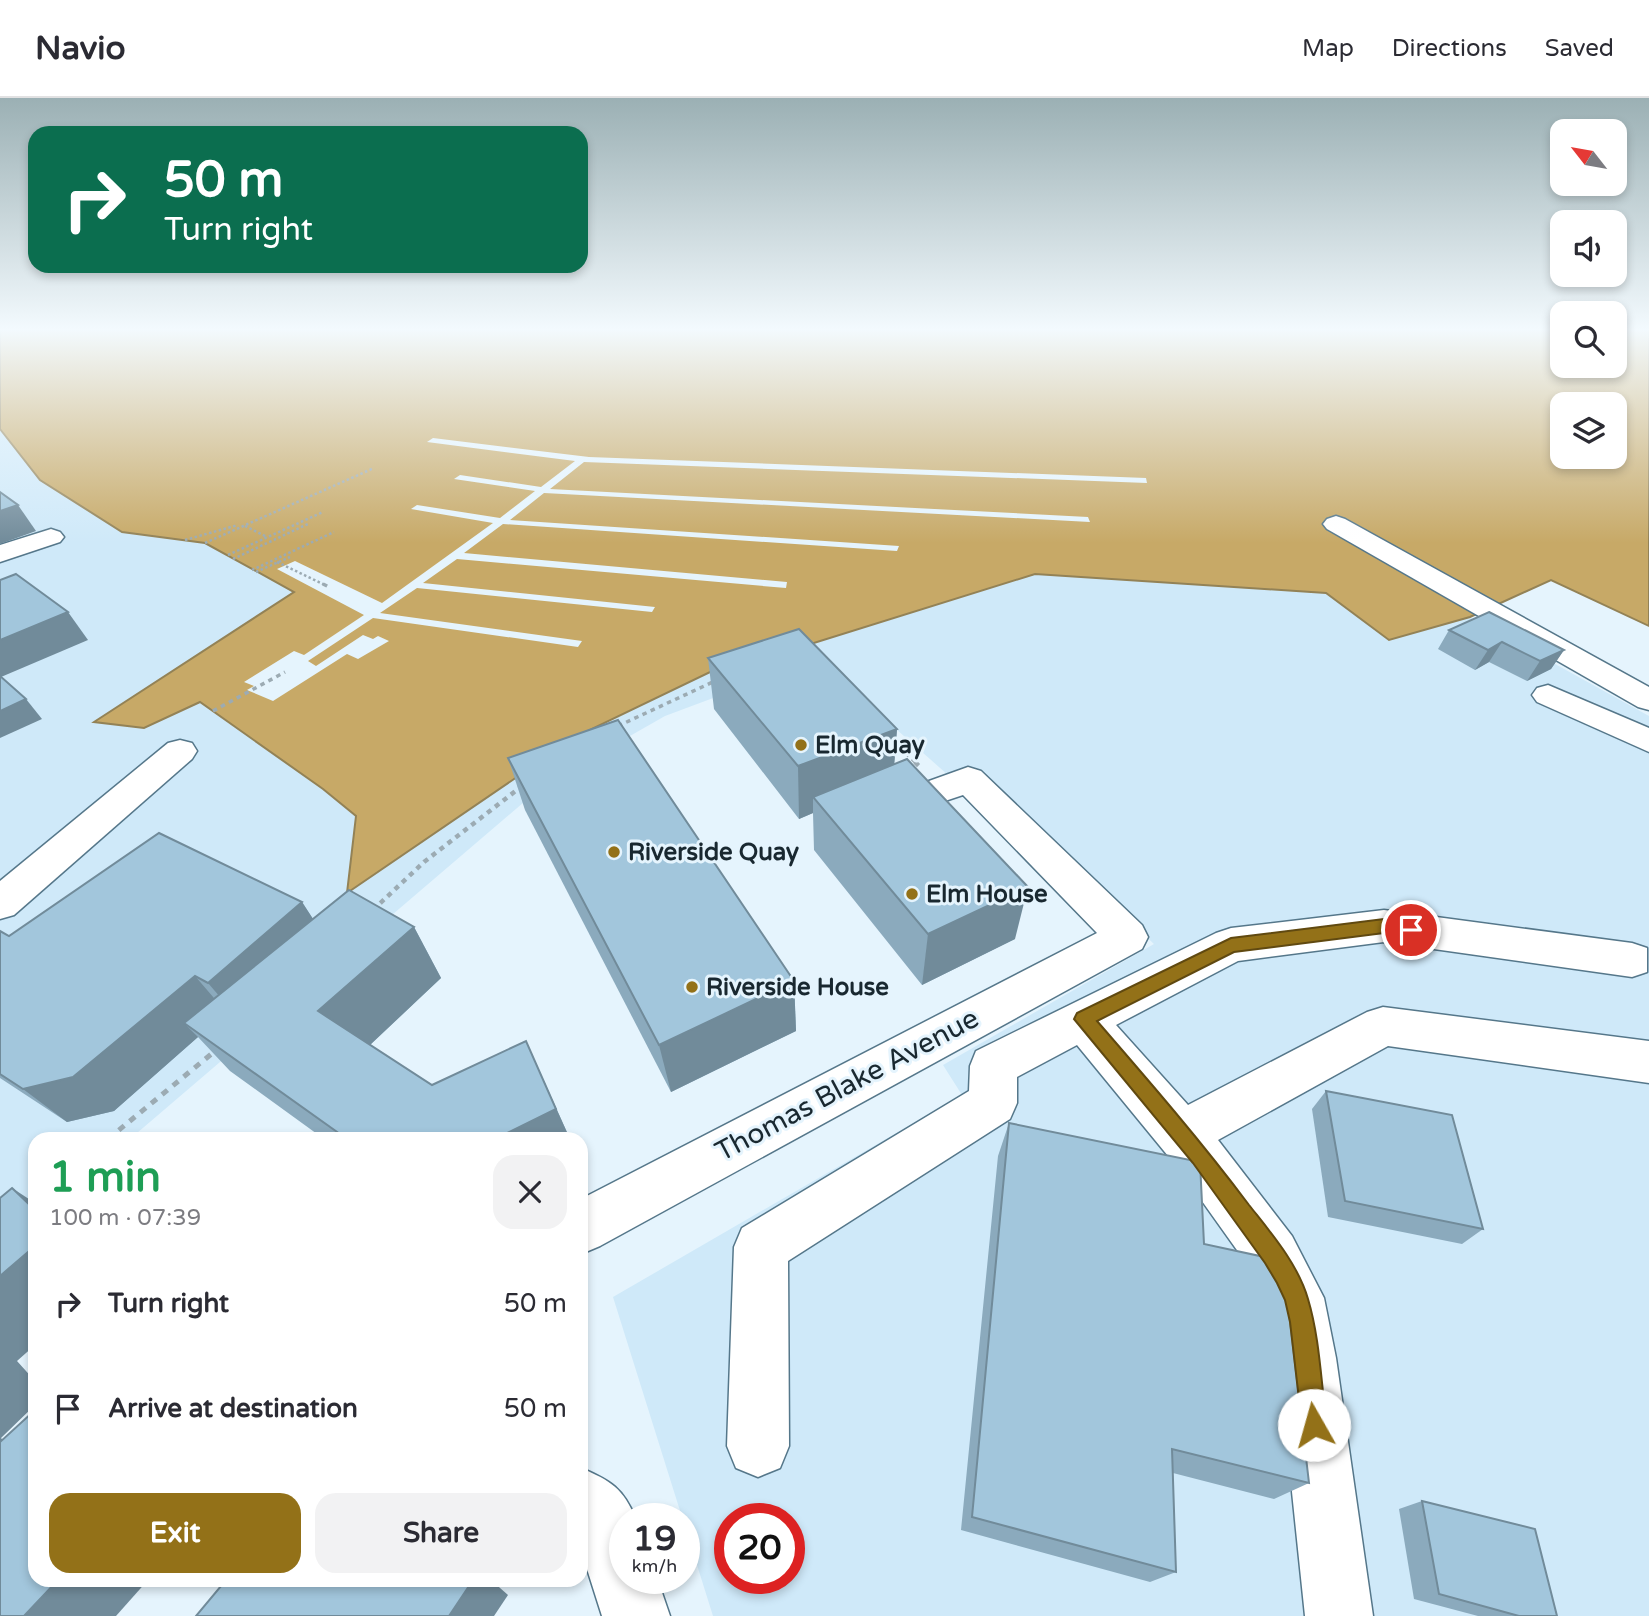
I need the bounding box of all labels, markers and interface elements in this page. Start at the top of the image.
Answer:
text: Navio [35,29,126,68]
text: Map [1302,34,1354,63]
text: Directions [1392,34,1507,63]
text: Saved [1545,34,1614,63]
north arrow [1550,119,1628,196]
map controls [1550,119,1627,469]
text: 50 m [164,151,283,210]
icon: right [49,154,140,245]
button: sound [1550,210,1627,287]
text: Turn right [164,211,313,249]
button: search [1550,301,1627,378]
button: layers [1550,392,1627,469]
place label: Elm Quay [815,731,925,760]
marker: Elm Quay [793,737,809,753]
place label: Riverside Quay [628,838,799,867]
marker: Riverside Quay [606,844,622,860]
place label: Elm House [926,880,1048,909]
marker: Elm House [904,886,920,902]
pin [1381,900,1441,960]
icon: arrive [1392,911,1430,949]
place label: Riverside House [706,973,889,1002]
marker: Riverside House [684,979,700,995]
street label: Thomas Blake Avenue [709,1001,985,1169]
text: 1 min [49,1152,161,1203]
button: close [493,1155,567,1229]
text: 100 m · 07:39 [49,1204,201,1232]
icon: right [49,1285,87,1323]
text: Turn right [108,1288,229,1319]
text: 50 m [504,1288,567,1319]
position arrow [1277,1388,1351,1462]
icon: arrive [49,1390,87,1428]
text: Arrive at destination [108,1393,358,1424]
text: 50 m [504,1393,567,1424]
button: Exit [49,1493,301,1573]
button: Share [315,1493,567,1573]
speed limit sign: 20 [714,1503,805,1594]
text: 19 [633,1518,676,1560]
text: km/h [632,1555,677,1577]

